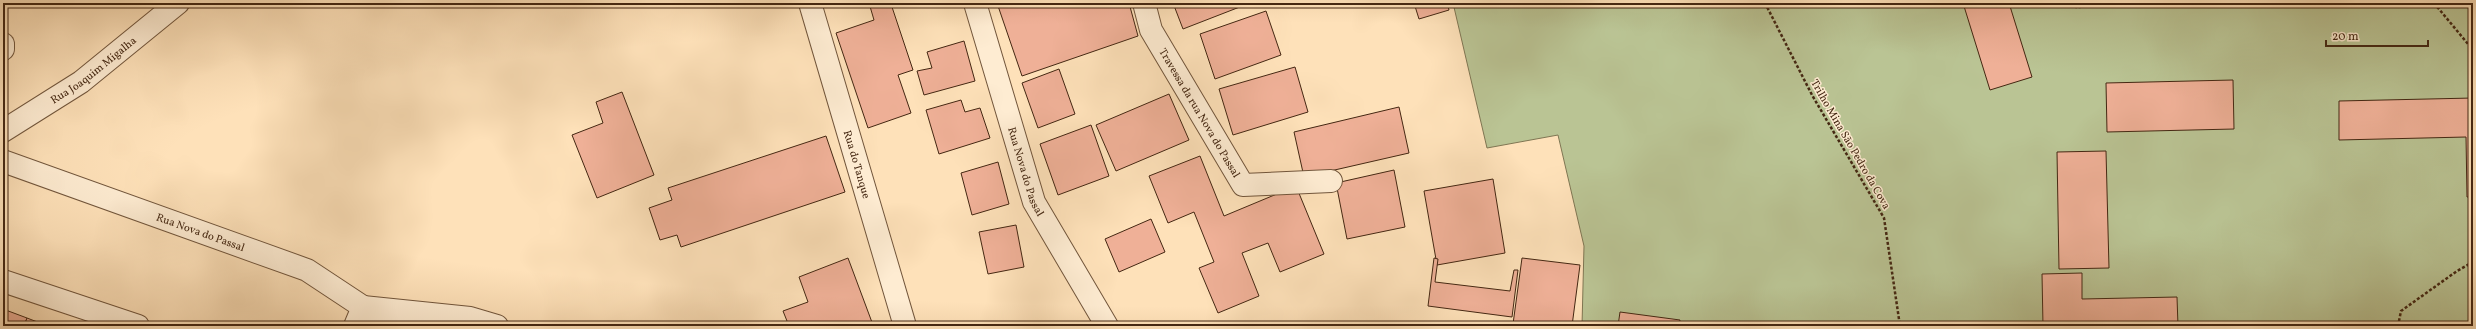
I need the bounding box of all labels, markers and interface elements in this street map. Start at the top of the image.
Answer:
scale bar [2326,22,2428,48]
text: 20 m [2332,29,2359,45]
street label: Rua Joaquim Migalha [48,34,140,108]
street label: Travessa da rua Nova do Passal [1155,46,1243,181]
street label: Trilho Mina São Pedro da Cova [1806,77,1893,213]
street label: Rua Nova do Passal [1003,125,1047,220]
street label: Rua do Tanque [839,129,873,201]
street label: Rua Nova do Passal [154,210,247,256]

